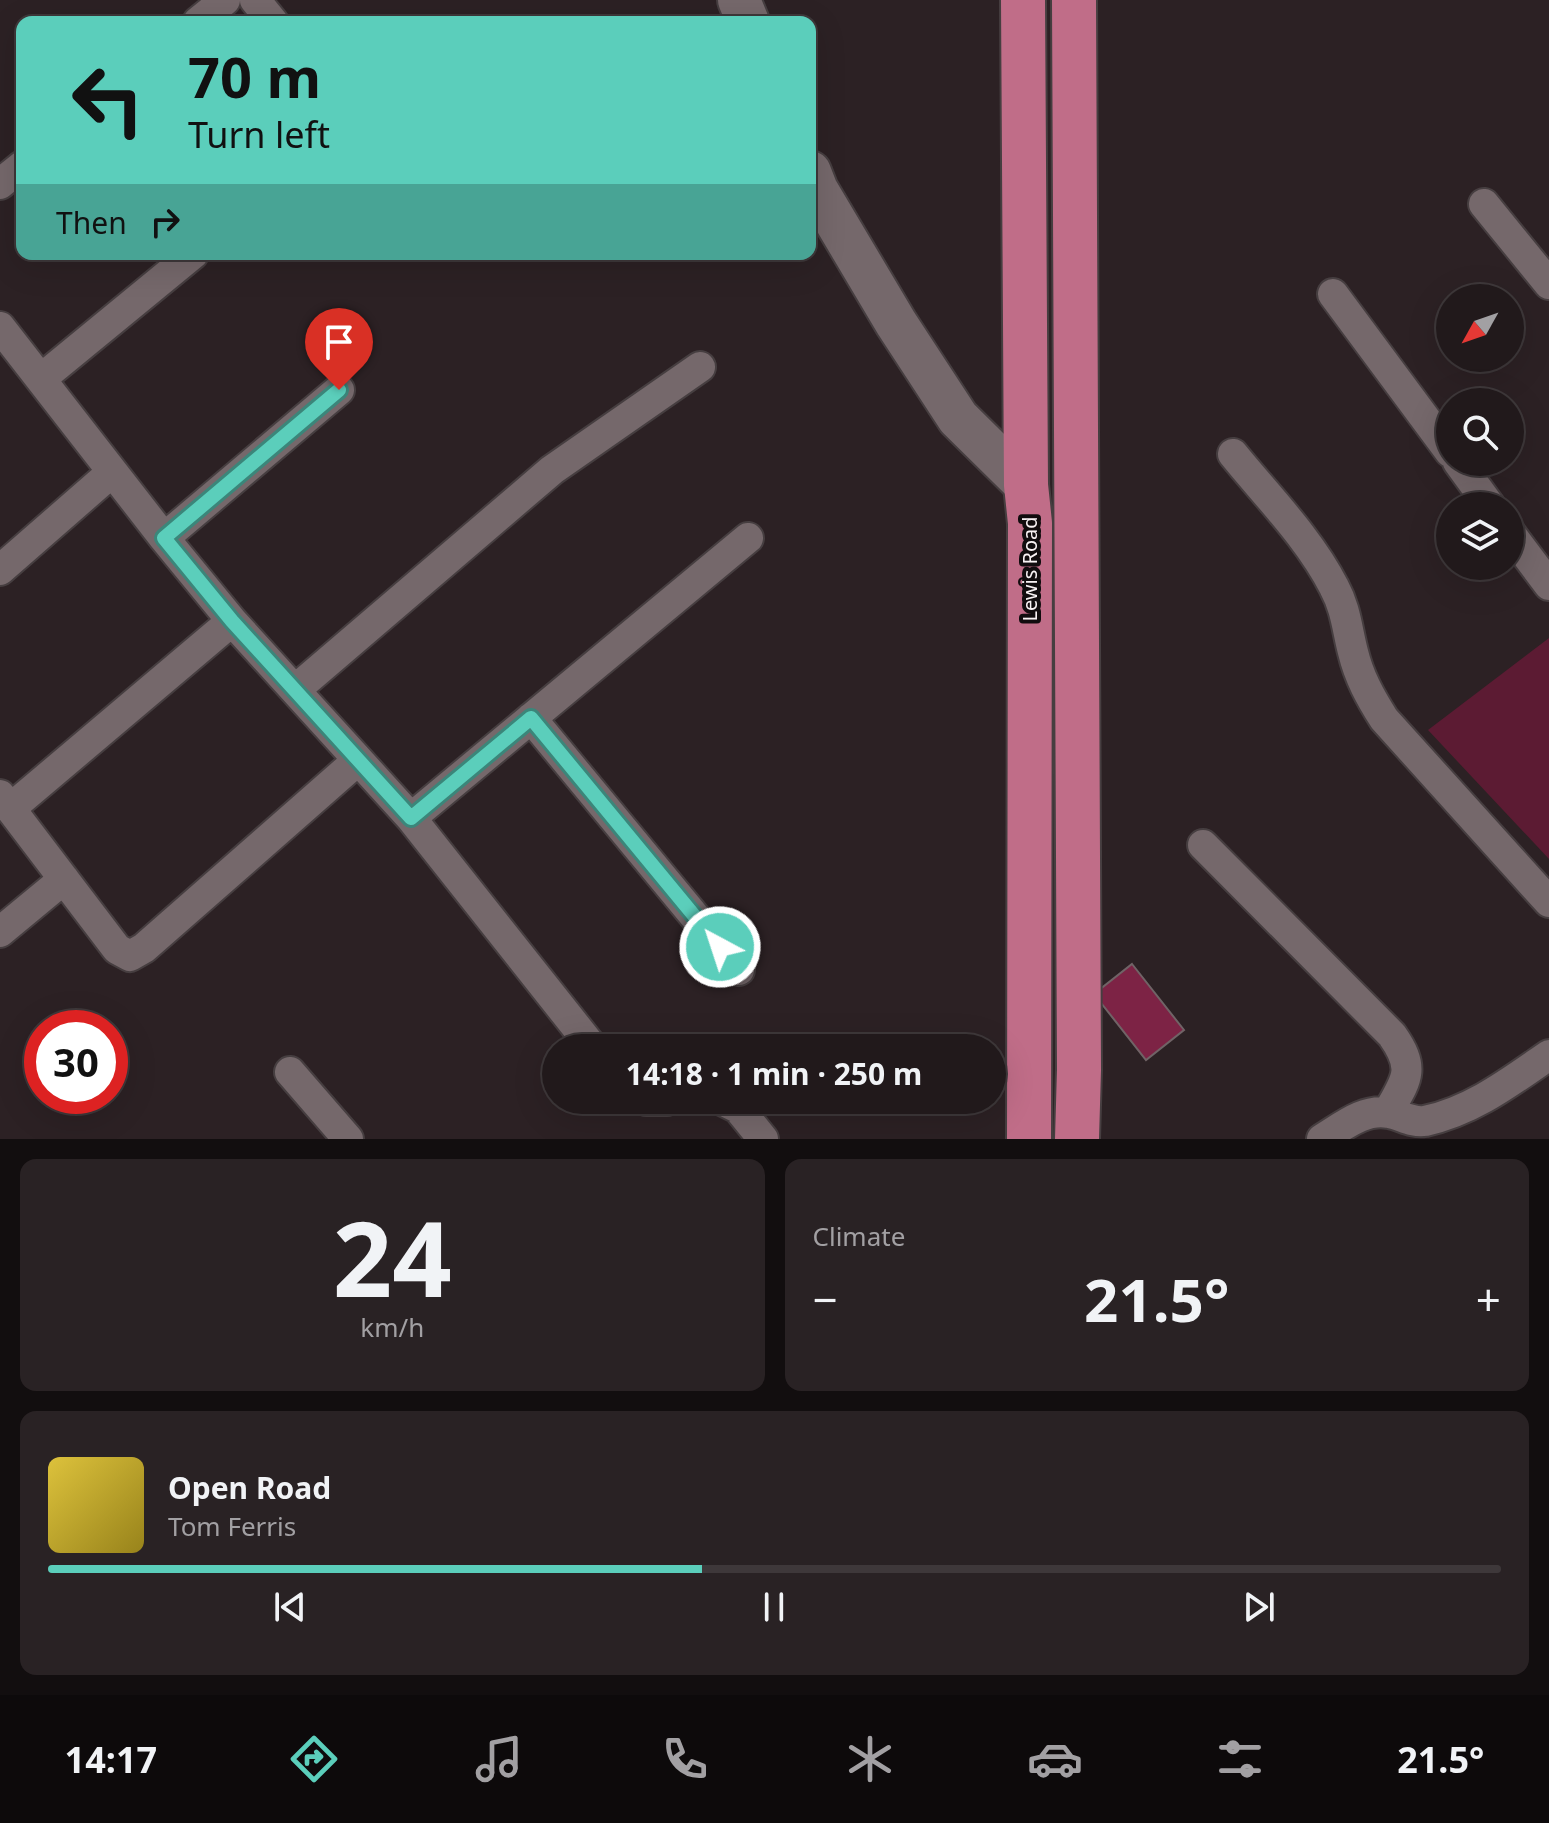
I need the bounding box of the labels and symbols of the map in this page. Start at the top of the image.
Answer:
north arrow [1436,284,1524,372]
pin [305,308,373,390]
street label: Lewis Road [1016,516,1043,622]
position arrow [678,905,762,989]
speed limit sign: 30 [24,1010,128,1114]

